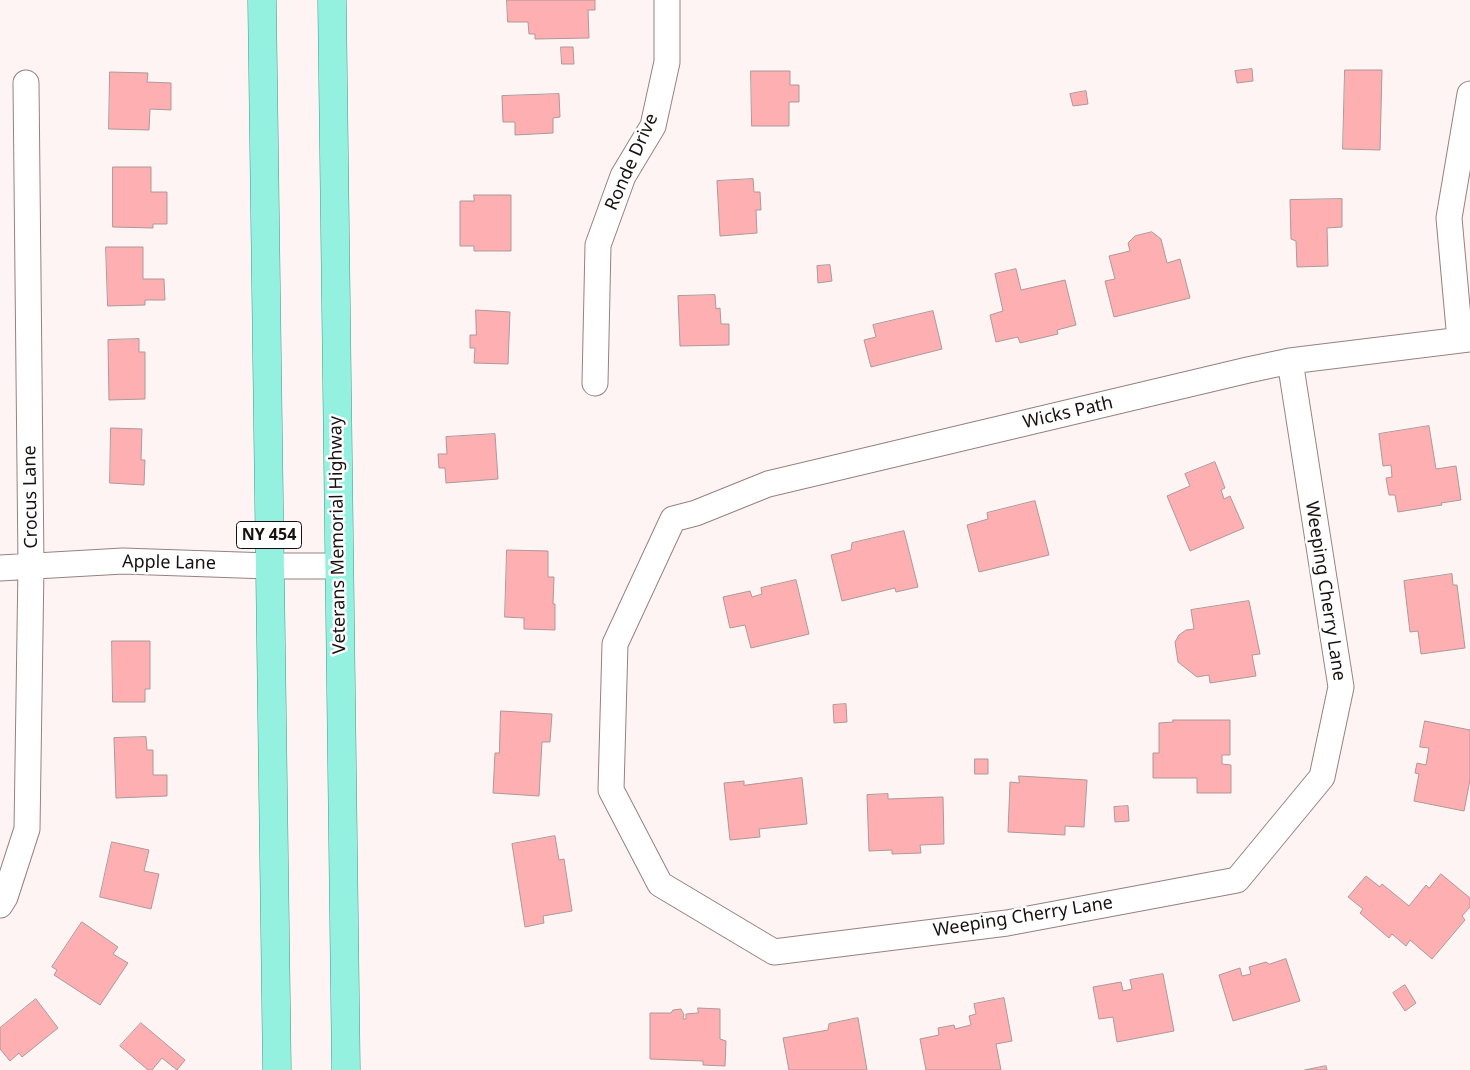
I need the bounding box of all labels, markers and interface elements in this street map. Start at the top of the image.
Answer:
street label: Ronde Drive [601,110,663,214]
street label: Wicks Path [1021,392,1115,434]
street label: Veterans Memorial Highway [325,416,351,654]
street label: Crocus Lane [19,445,43,549]
street label: Weeping Cherry Lane [1300,500,1350,682]
road number: NY 454 [236,522,302,548]
street label: Apple Lane [122,551,216,575]
street label: Weeping Cherry Lane [932,892,1114,942]

